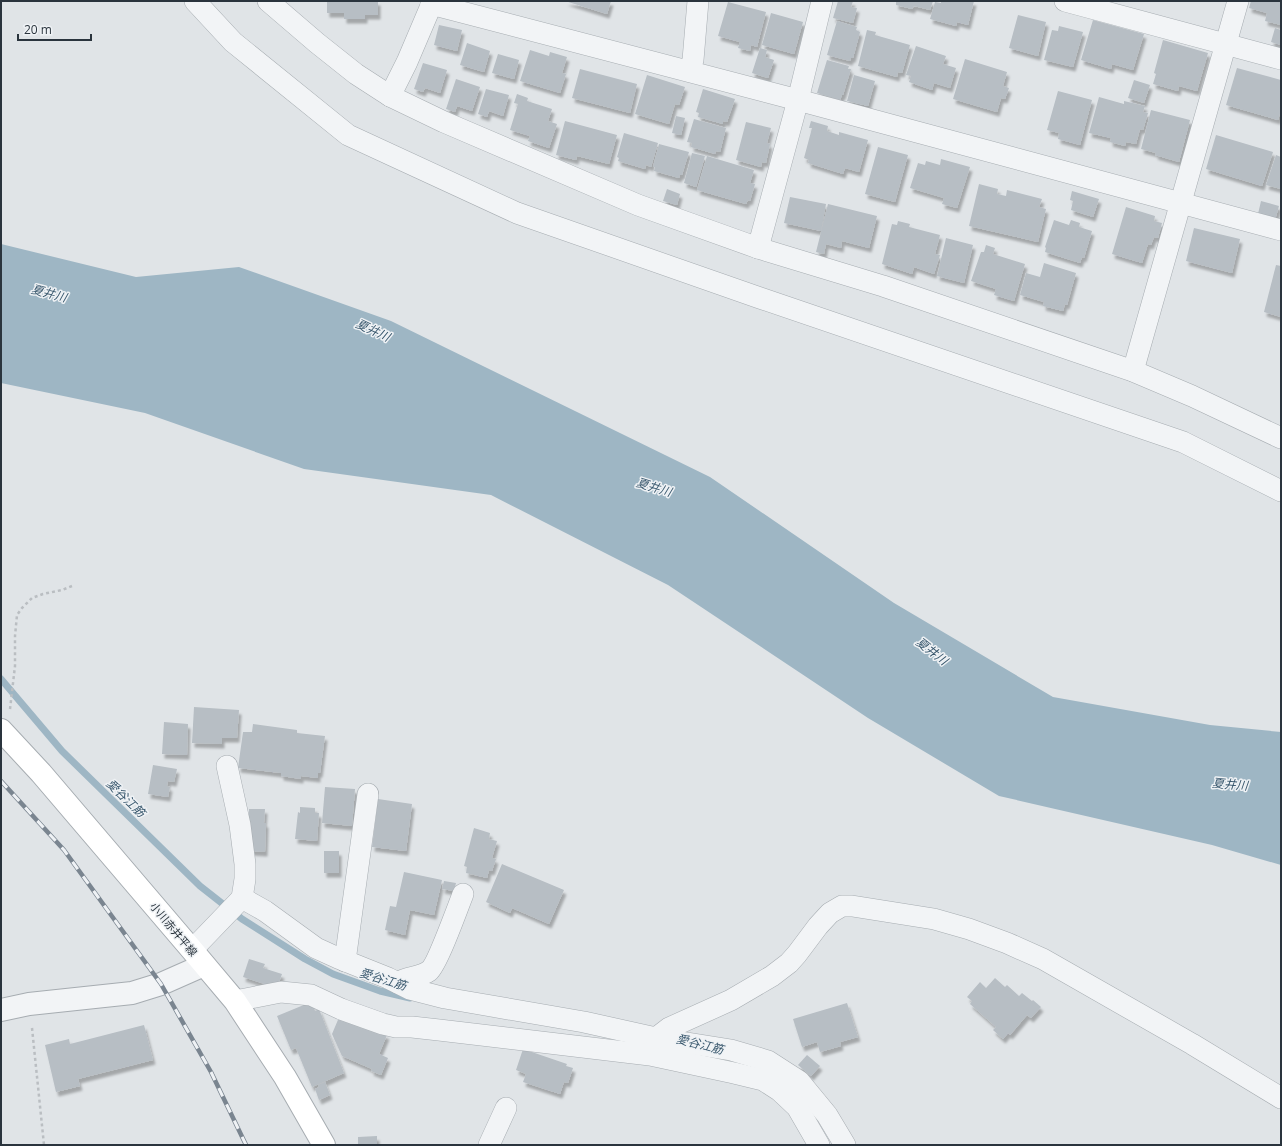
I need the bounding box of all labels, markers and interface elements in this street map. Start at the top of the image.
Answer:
scale bar [18,16,91,42]
text: 20 m [24,21,52,38]
water label: 夏井川 [29,280,71,306]
water label: 夏井川 [353,315,395,346]
water label: 夏井川 [634,474,676,501]
water label: 夏井川 [913,633,953,670]
water label: 夏井川 [1211,774,1251,794]
water label: 愛谷江筋 [103,775,151,822]
street label: 小川赤井平線 [147,899,201,959]
water label: 愛谷江筋 [358,964,410,995]
water label: 愛谷江筋 [675,1030,727,1059]

